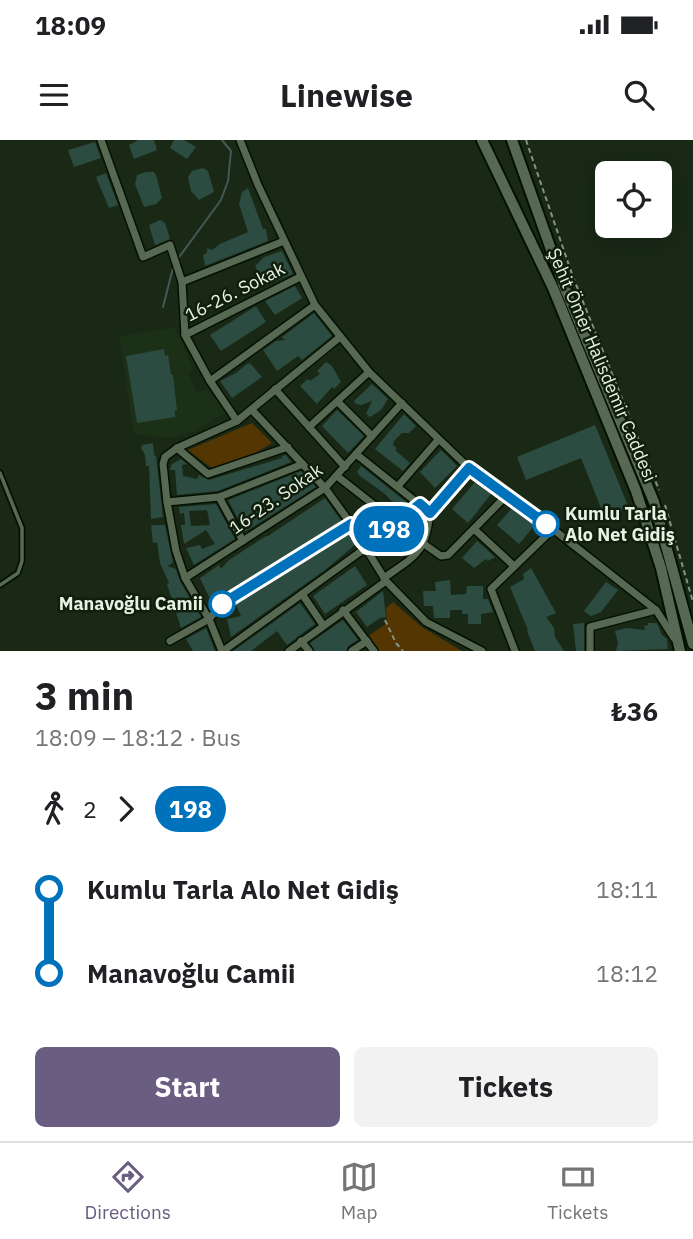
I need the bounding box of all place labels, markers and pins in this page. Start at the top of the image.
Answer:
place label: Kumlu Tarla Alo Net Gidiş [565,502,675,546]
marker: Kumlu Tarla Alo Net Gidiş [533,511,559,537]
marker: Manavoğlu Camii [209,591,235,617]
place label: Manavoğlu Camii [59,592,203,615]

